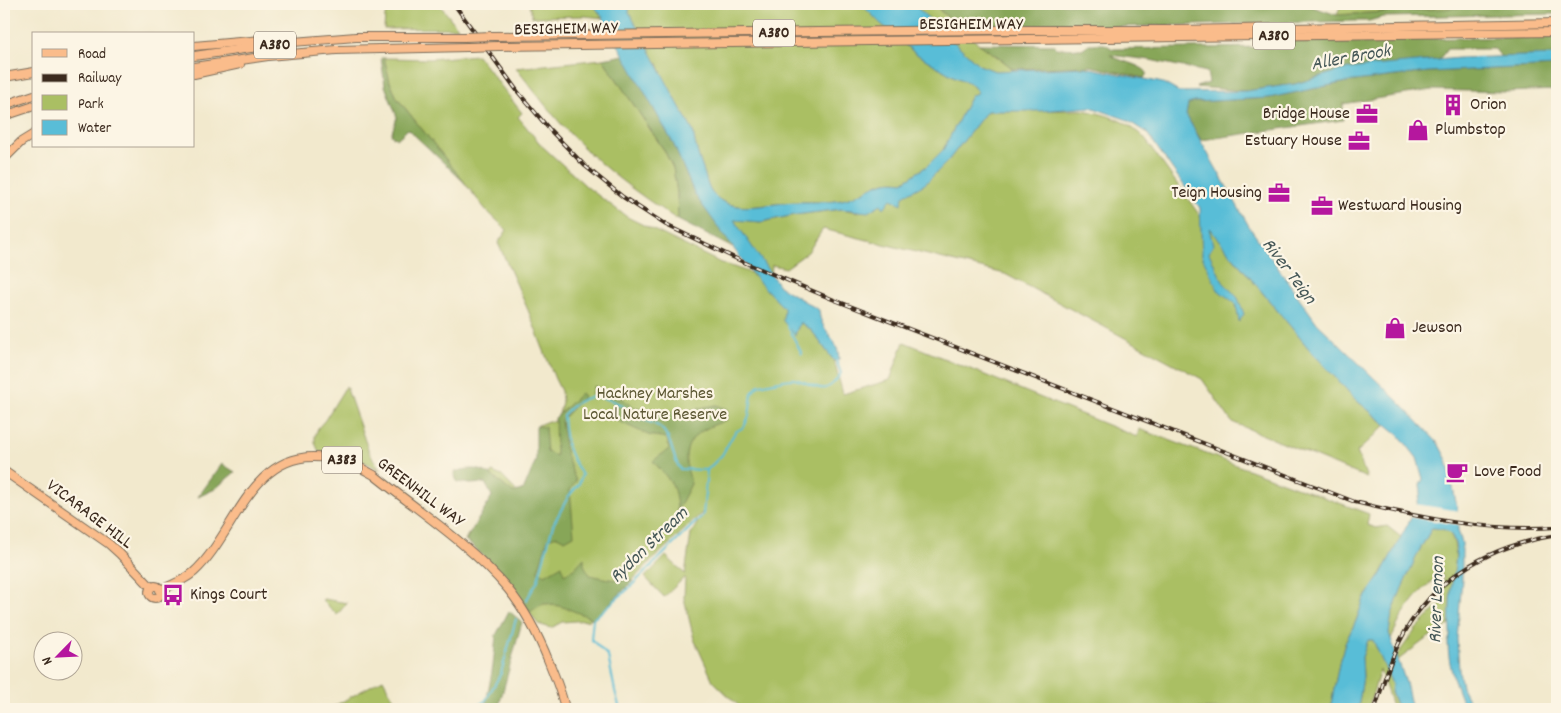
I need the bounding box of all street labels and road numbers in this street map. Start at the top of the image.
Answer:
street label: BESIGHEIM WAY [919,13,1024,38]
street label: BESIGHEIM WAY [514,17,619,43]
road number: A380 [753,19,795,46]
road number: A380 [1253,22,1295,50]
road number: A380 [254,32,296,58]
road number: A383 [322,446,362,474]
street label: GREENHILL WAY [371,452,470,535]
street label: VICARAGE HILL [41,474,138,556]

